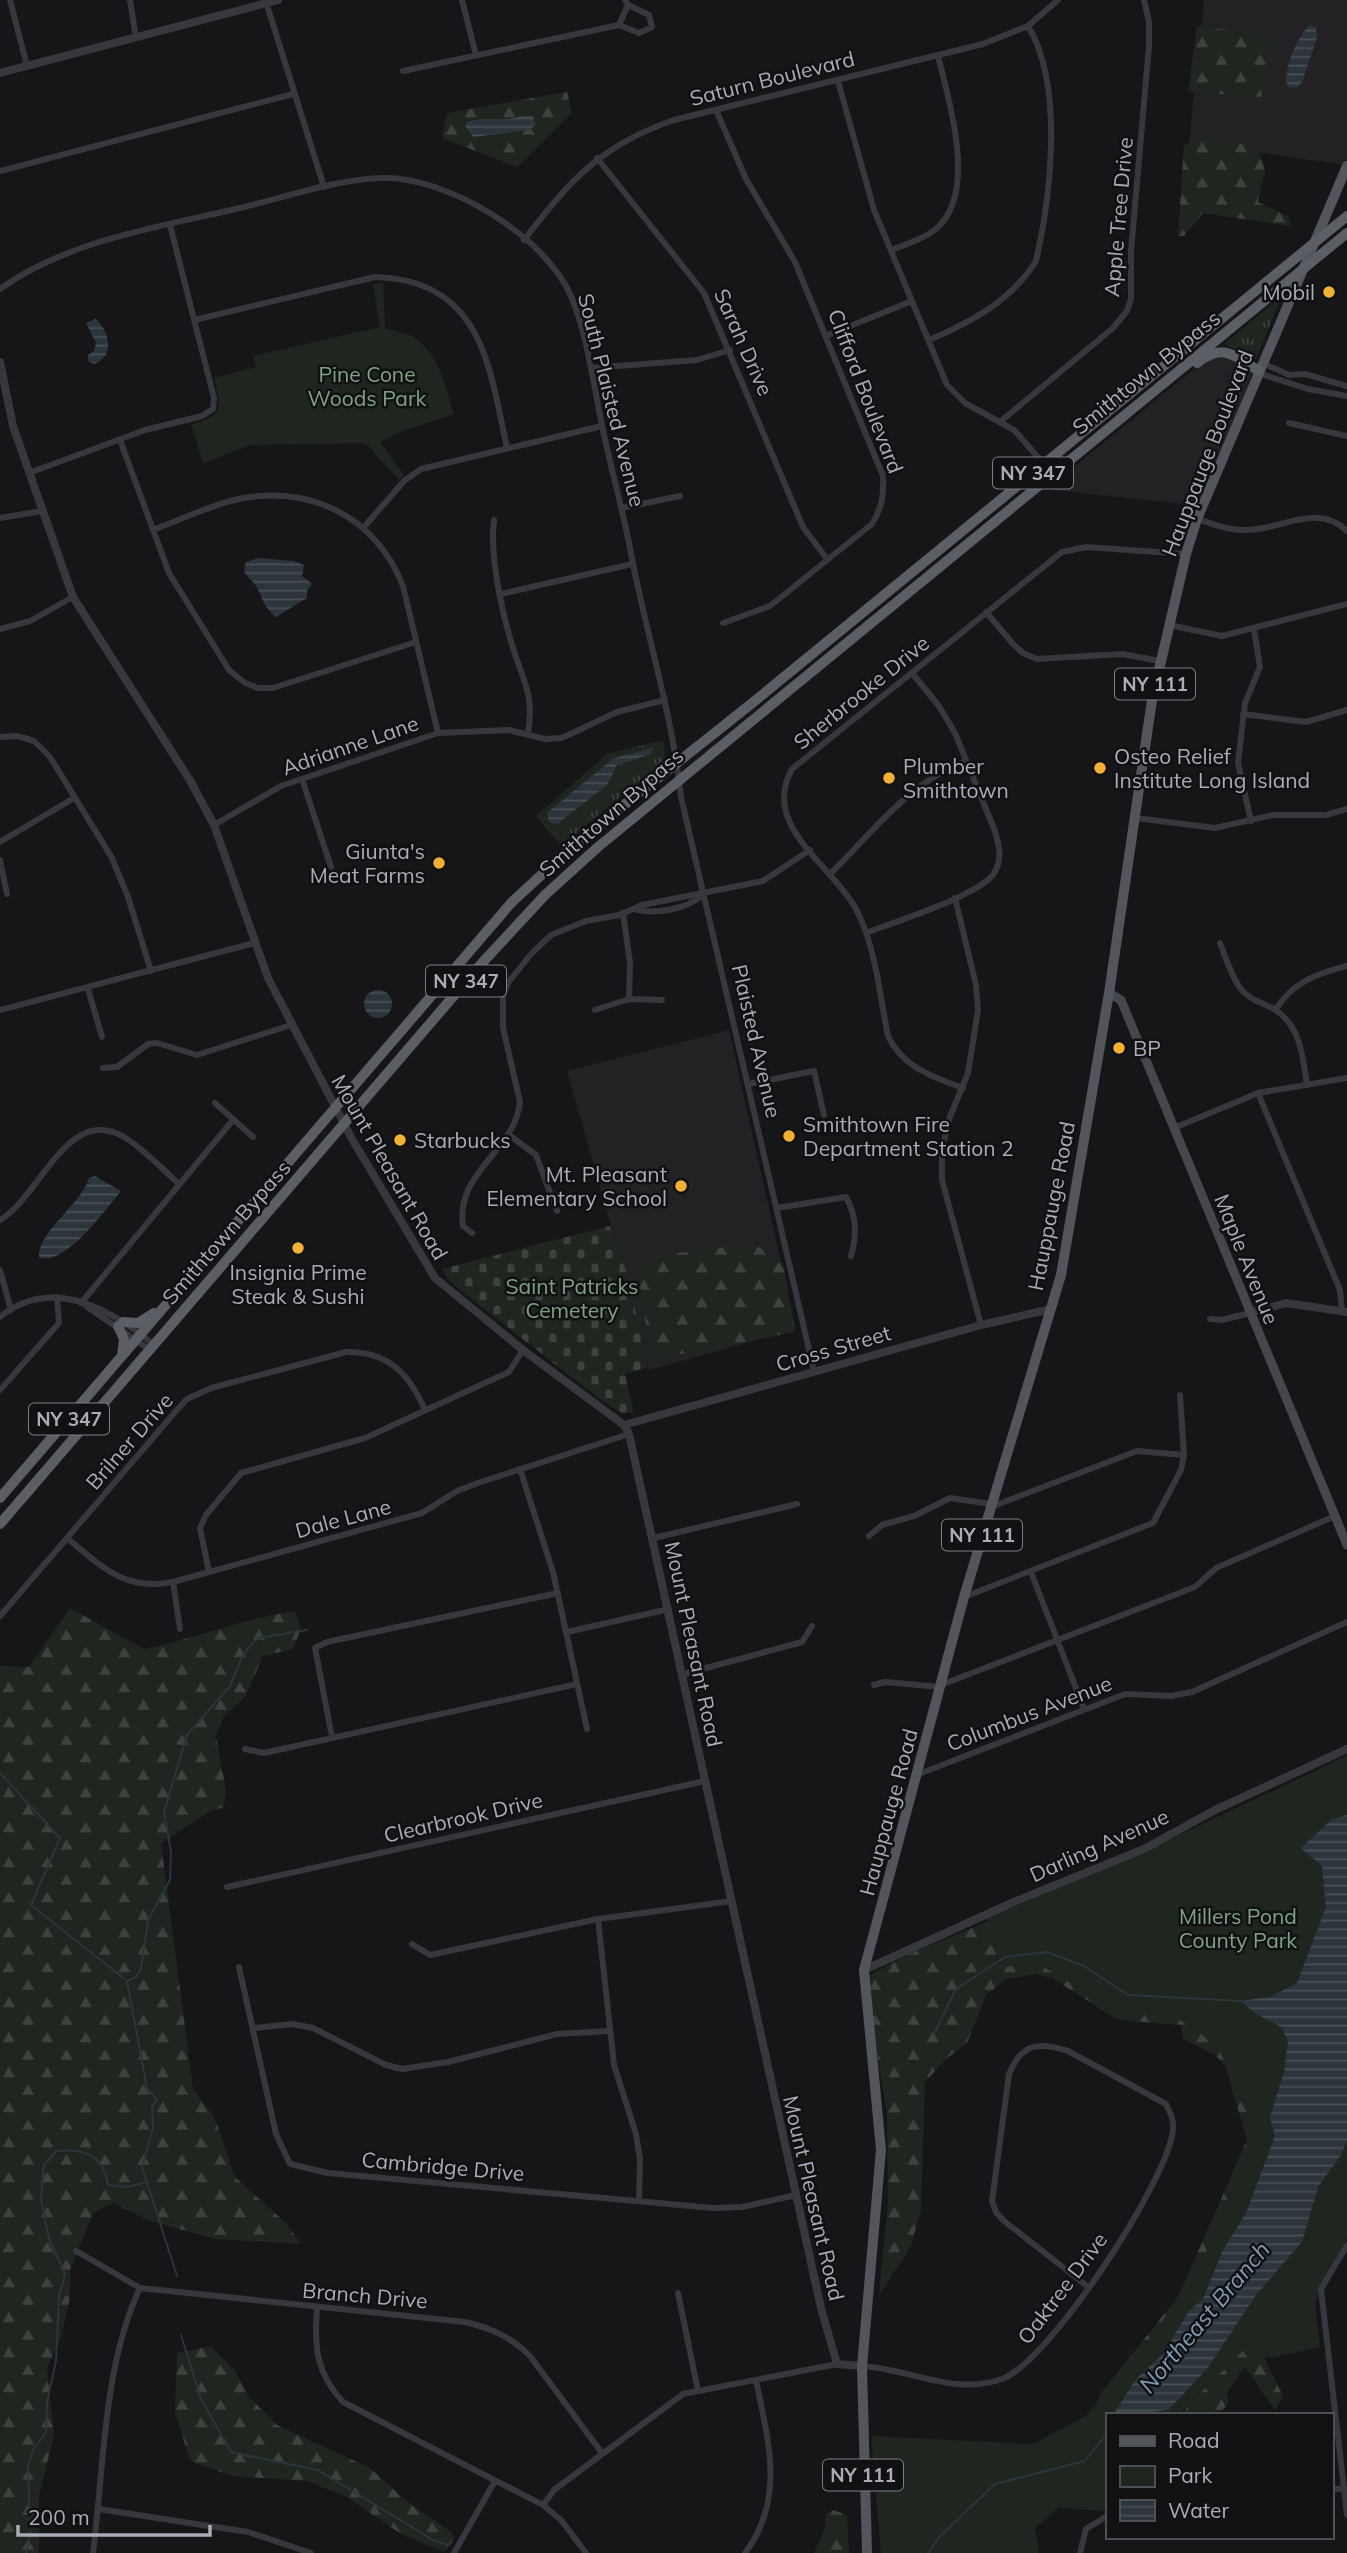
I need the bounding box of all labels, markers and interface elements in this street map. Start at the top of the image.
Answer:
street label: Saturn Boulevard [687,45,857,111]
street label: Apple Tree Drive [1098,136,1138,298]
place label: Mobil [1262,279,1315,305]
street label: Sarah Drive [709,284,779,400]
marker: Mobil [1321,284,1337,300]
street label: South Plaisted Avenue [573,291,651,509]
street label: Smithtown Bypass [1067,304,1225,440]
street label: Clifford Boulevard [823,305,909,477]
street label: Hauppauge Boulevard [1156,346,1258,560]
park label: Pine Cone Woods Park [308,361,427,411]
road number: NY 347 [993,458,1073,488]
street label: Sherbrooke Drive [788,629,934,755]
road number: NY 111 [1115,668,1195,699]
street label: Adrianne Lane [278,710,422,780]
street label: Smithtown Bypass [534,742,688,882]
place label: Osteo Relief Institute Long Island [1114,743,1310,793]
place label: Plumber Smithtown [903,753,1009,803]
marker: Osteo Relief Institute Long Island [1092,760,1108,776]
marker: Plumber Smithtown [881,770,897,786]
place label: Giunta's Meat Farms [310,838,425,888]
marker: Giunta's Meat Farms [431,855,447,871]
street label: Plaisted Avenue [727,962,787,1120]
road number: NY 347 [426,965,506,996]
place label: BP [1133,1035,1161,1061]
marker: BP [1111,1040,1127,1056]
street label: Mount Pleasant Road [326,1070,454,1264]
place label: Smithtown Fire Department Station 2 [803,1111,1014,1161]
street label: Hauppauge Road [1022,1119,1080,1293]
place label: Starbucks [414,1127,511,1153]
marker: Smithtown Fire Department Station 2 [781,1128,797,1144]
marker: Starbucks [392,1132,408,1148]
street label: Smithtown Bypass [156,1155,296,1309]
place label: Mt. Pleasant Elementary School [486,1161,667,1211]
marker: Mt. Pleasant Elementary School [673,1178,689,1194]
street label: Maple Avenue [1209,1190,1285,1328]
marker: Insignia Prime Steak & Sushi [290,1240,306,1256]
place label: Insignia Prime Steak & Sushi [229,1259,367,1309]
park label: Saint Patricks Cemetery [506,1273,639,1323]
street label: Cross Street [773,1319,893,1377]
street label: Brilner Drive [80,1387,178,1495]
road number: NY 347 [29,1404,109,1434]
street label: Dale Lane [292,1493,394,1543]
road number: NY 111 [942,1520,1022,1550]
street label: Mount Pleasant Road [659,1539,729,1749]
street label: Columbus Avenue [943,1670,1115,1756]
street label: Hauppauge Road [853,1726,923,1898]
street label: Clearbrook Drive [381,1786,545,1848]
street label: Darling Avenue [1025,1803,1173,1887]
park label: Millers Pond County Park [1179,1903,1297,1953]
street label: Mount Pleasant Road [778,2093,850,2303]
street label: Cambridge Drive [361,2146,525,2186]
street label: Oaktree Drive [1012,2227,1112,2349]
water label: Northeast Branch [1132,2235,1276,2399]
street label: Branch Drive [301,2277,429,2313]
legend [1106,2413,1333,2539]
text: Road [1168,2427,1219,2453]
road number: NY 111 [823,2460,903,2490]
text: Park [1168,2462,1212,2488]
scale bar [18,2494,210,2538]
text: Water [1168,2497,1229,2523]
text: 200 m [28,2504,90,2530]

